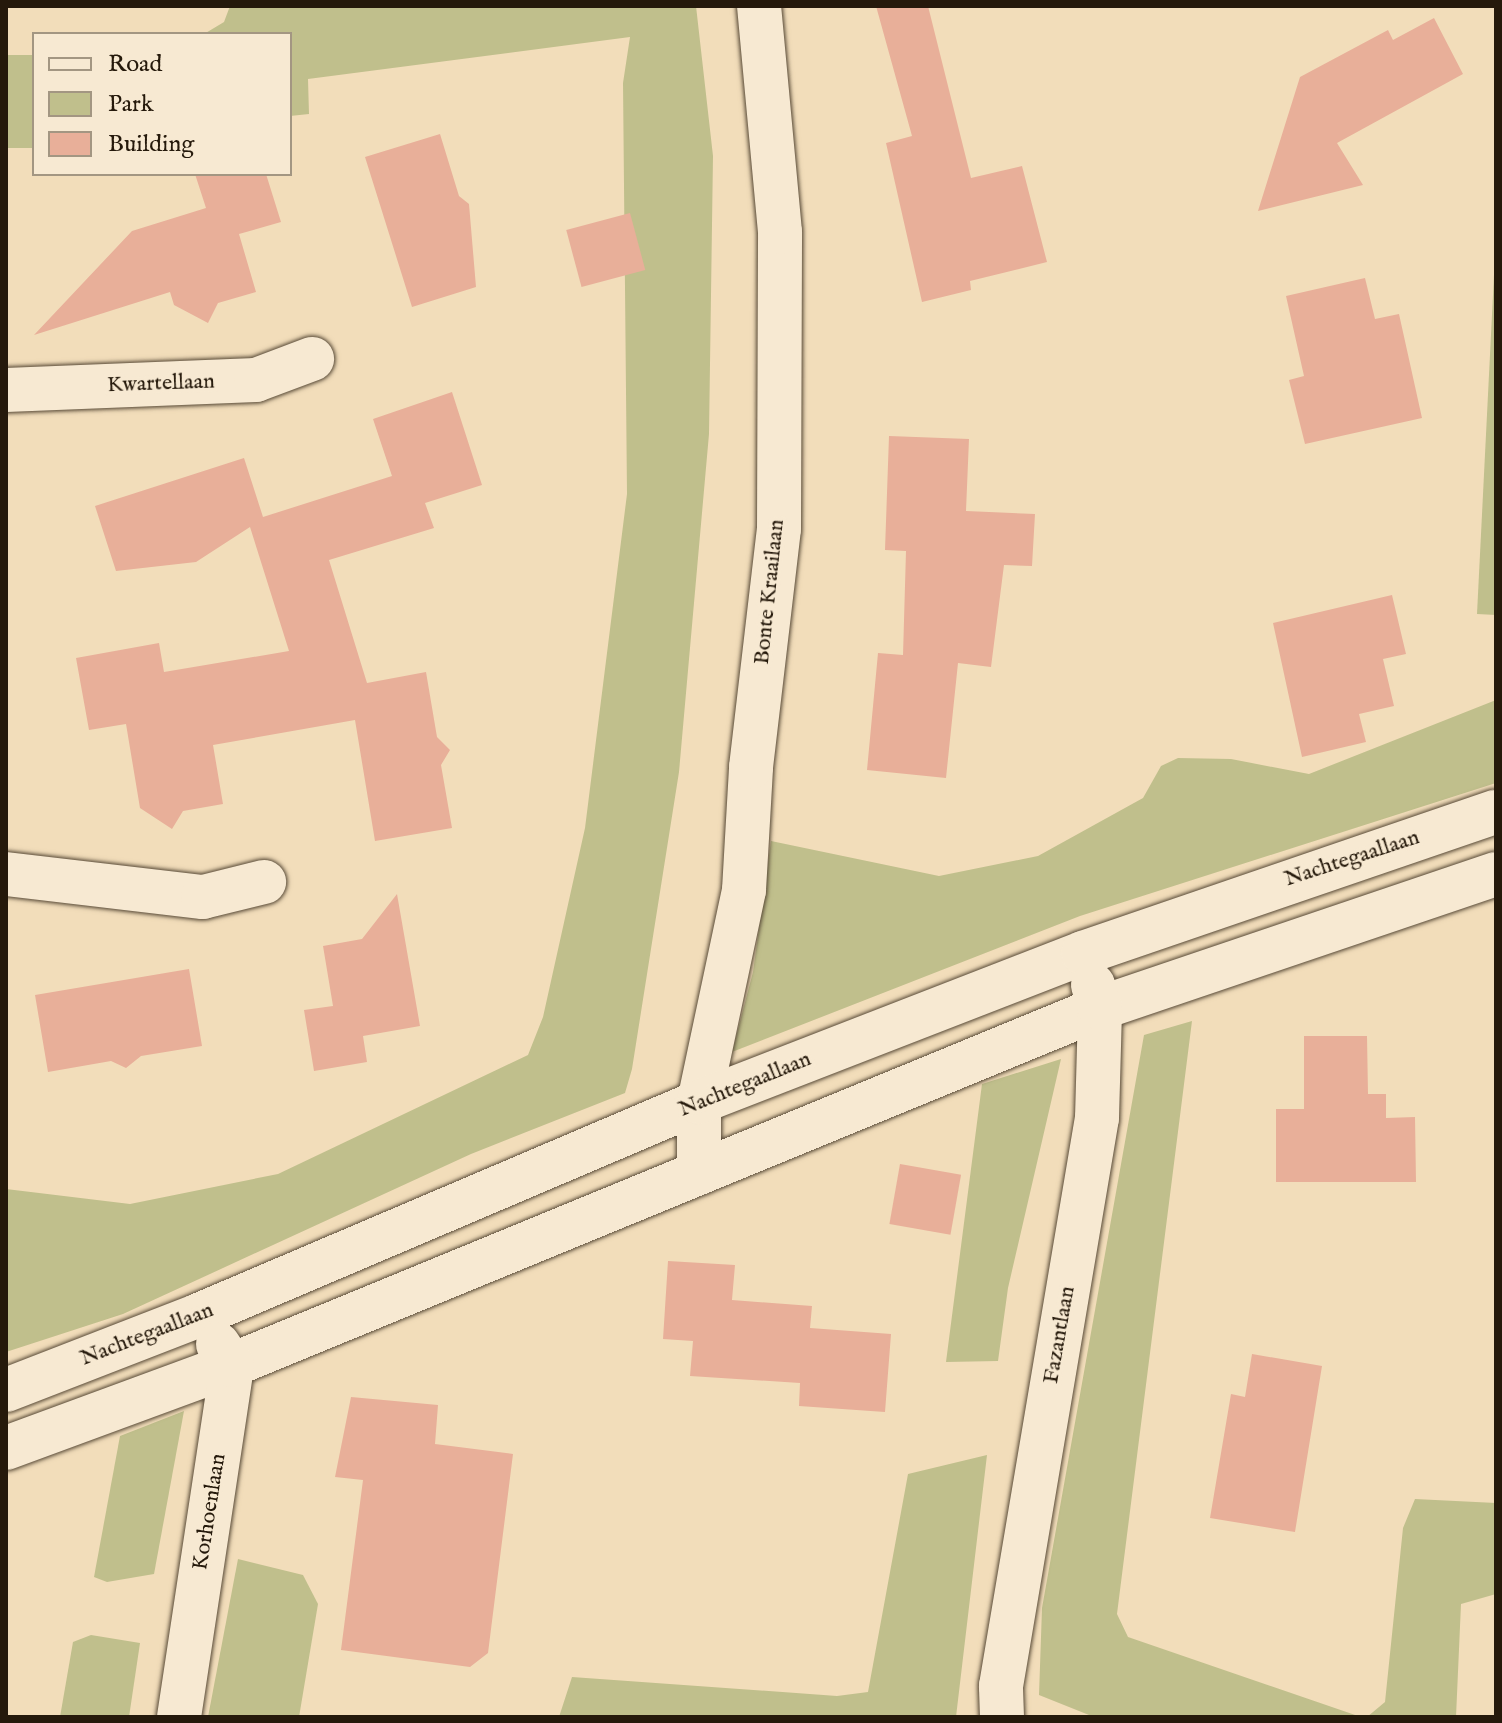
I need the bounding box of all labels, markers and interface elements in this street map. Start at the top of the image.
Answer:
legend [32,32,292,176]
text: Road [108,49,162,80]
text: Park [108,89,154,120]
text: Building [108,129,194,160]
street label: Kwartellaan [107,369,215,399]
street label: Bonte Kraailaan [749,518,791,666]
street label: Nachtegaallaan [1281,825,1423,893]
street label: Nachtegaallaan [675,1046,815,1124]
street label: Fazantlaan [1038,1284,1082,1386]
street label: Nachtegaallaan [77,1298,217,1372]
street label: Korhoenlaan [188,1452,232,1572]

